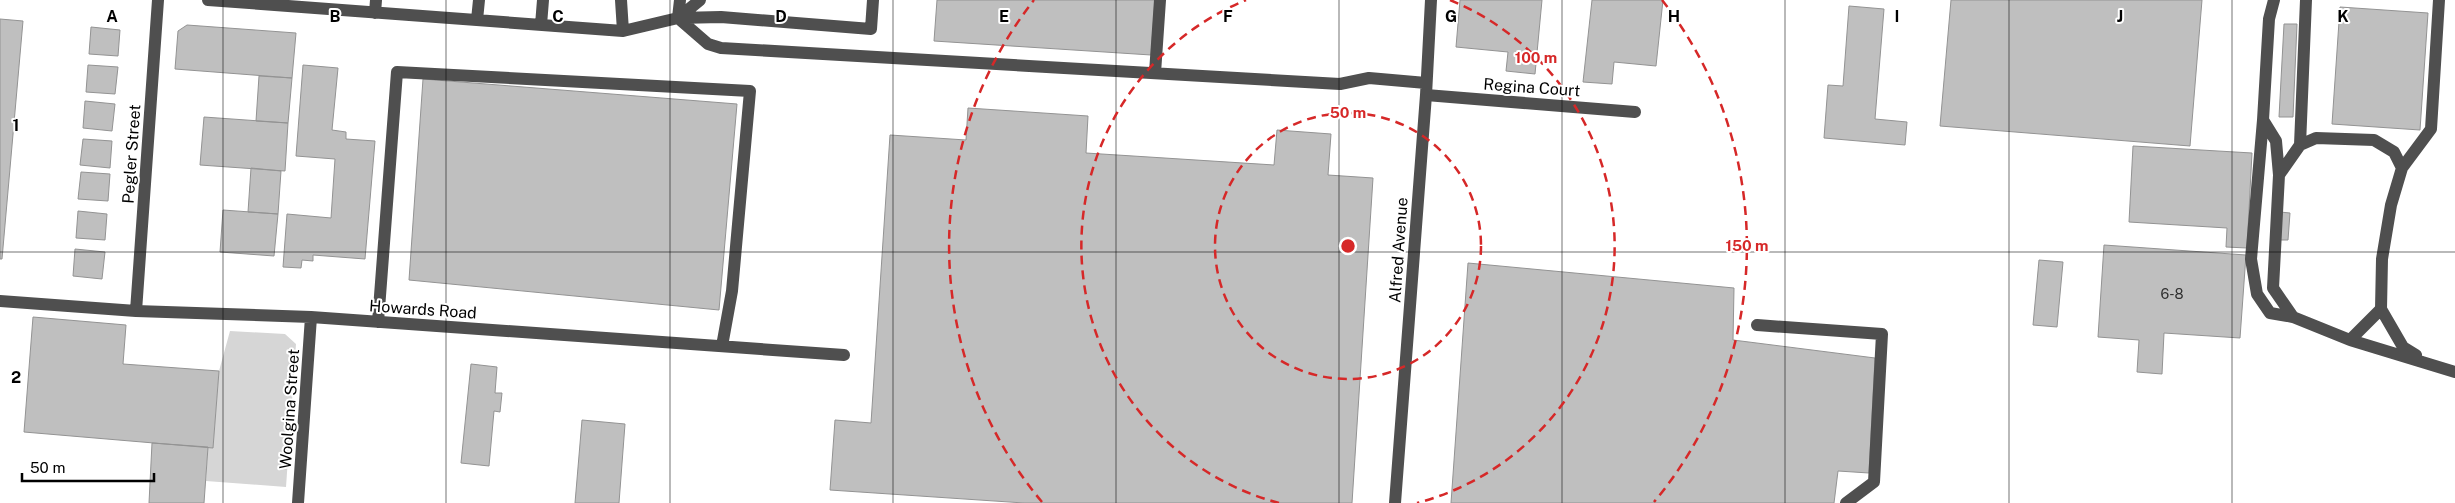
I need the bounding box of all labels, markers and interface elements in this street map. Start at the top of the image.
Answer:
text: A [106,7,118,26]
text: B [330,7,341,26]
text: C [552,7,564,26]
text: D [775,7,787,26]
text: E [999,7,1009,26]
text: F [1223,7,1233,26]
text: G [1445,7,1457,26]
text: H [1668,7,1680,26]
text: I [1895,7,1899,26]
text: J [2117,7,2123,26]
text: K [2337,7,2349,26]
text: 100 m [1515,49,1557,66]
street label: Regina Court [1483,75,1581,100]
street label: Pegler Street [119,104,144,204]
text: 50 m [1330,104,1366,121]
text: 1 [13,116,19,135]
street label: Alfred Avenue [1385,197,1412,303]
centre of rings [1339,237,1357,255]
text: 150 m [1725,237,1769,254]
house number: 6-8 [2160,286,2184,302]
street label: Howards Road [369,296,477,323]
street label: Woolgina Street [276,348,303,470]
text: 2 [11,368,21,387]
scale bar [22,450,155,482]
text: 50 m [30,459,65,476]

